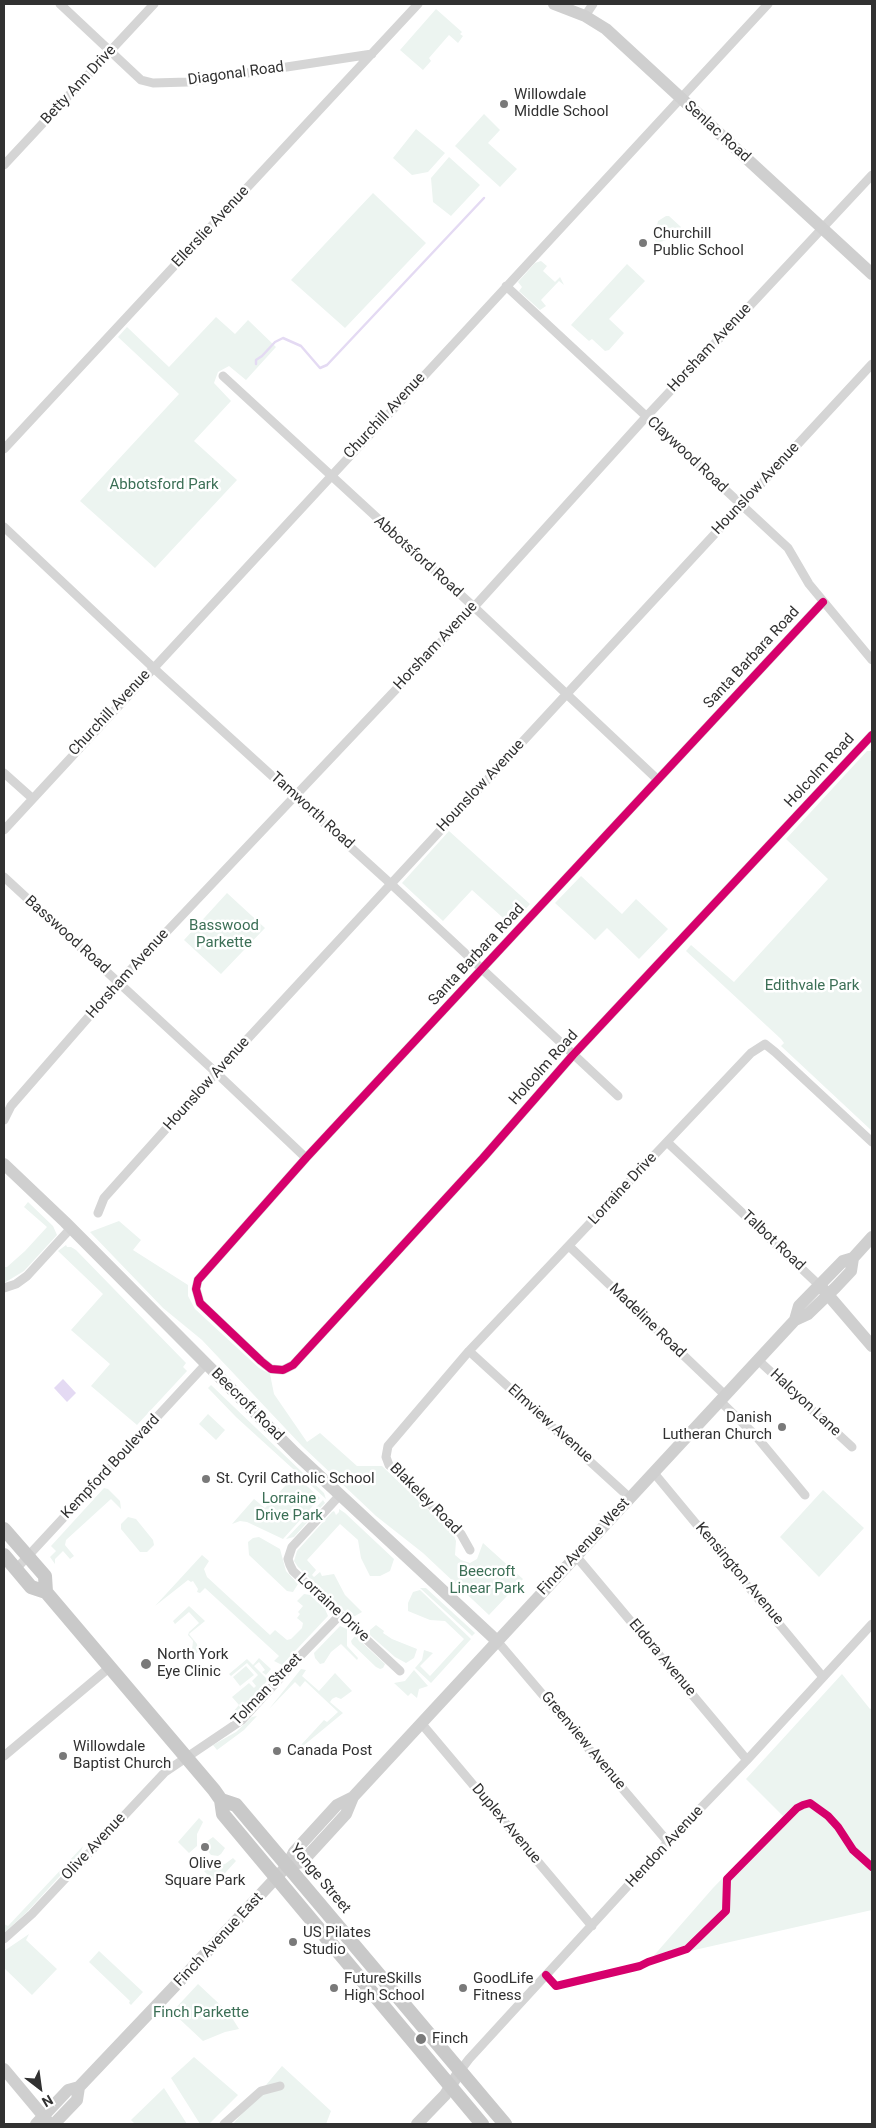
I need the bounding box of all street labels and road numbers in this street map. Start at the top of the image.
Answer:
street label: Betty Ann Drive [38,42,120,128]
street label: Diagonal Road [187,58,285,90]
street label: Senlac Road [680,98,754,166]
street label: Ellerslie Avenue [169,183,253,271]
street label: Horsham Avenue [664,300,756,396]
street label: Churchill Avenue [341,369,429,463]
street label: Claywood Road [643,413,731,497]
street label: Hounslow Avenue [709,439,803,539]
street label: Abbotsford Road [370,512,466,602]
street label: Horsham Avenue [390,598,482,694]
street label: Santa Barbara Road [700,603,804,713]
street label: Churchill Avenue [66,666,154,760]
street label: Holcolm Road [781,730,859,812]
street label: Hounslow Avenue [434,736,528,836]
street label: Tamworth Road [267,769,357,853]
street label: Basswood Road [21,892,113,978]
street label: Santa Barbara Road [425,900,529,1010]
street label: Horsham Avenue [83,925,173,1023]
street label: Holcolm Road [506,1027,582,1109]
street label: Hounslow Avenue [160,1033,254,1135]
street label: Lorraine Drive [585,1149,661,1229]
street label: Talbot Road [738,1207,808,1275]
street label: Madeline Road [605,1280,689,1362]
street label: Beecroft Road [207,1365,287,1445]
street label: Halcyon Lane [766,1366,844,1440]
street label: Elmview Avenue [504,1381,596,1467]
street label: Kempford Boulevard [58,1411,164,1523]
street label: Blakeley Road [386,1460,464,1538]
street label: Finch Avenue West [534,1495,634,1599]
street label: Kensington Avenue [691,1519,787,1629]
street label: Lorraine Drive [293,1570,373,1646]
street label: Eldora Avenue [625,1616,699,1700]
street label: Tolman Street [228,1650,306,1730]
street label: Greenview Avenue [537,1688,629,1794]
street label: Duplex Avenue [467,1781,545,1867]
street label: Hendon Avenue [623,1802,707,1892]
street label: Olive Avenue [58,1810,130,1884]
street label: Yonge Street [286,1841,354,1917]
street label: Finch Avenue East [171,1889,267,1991]

